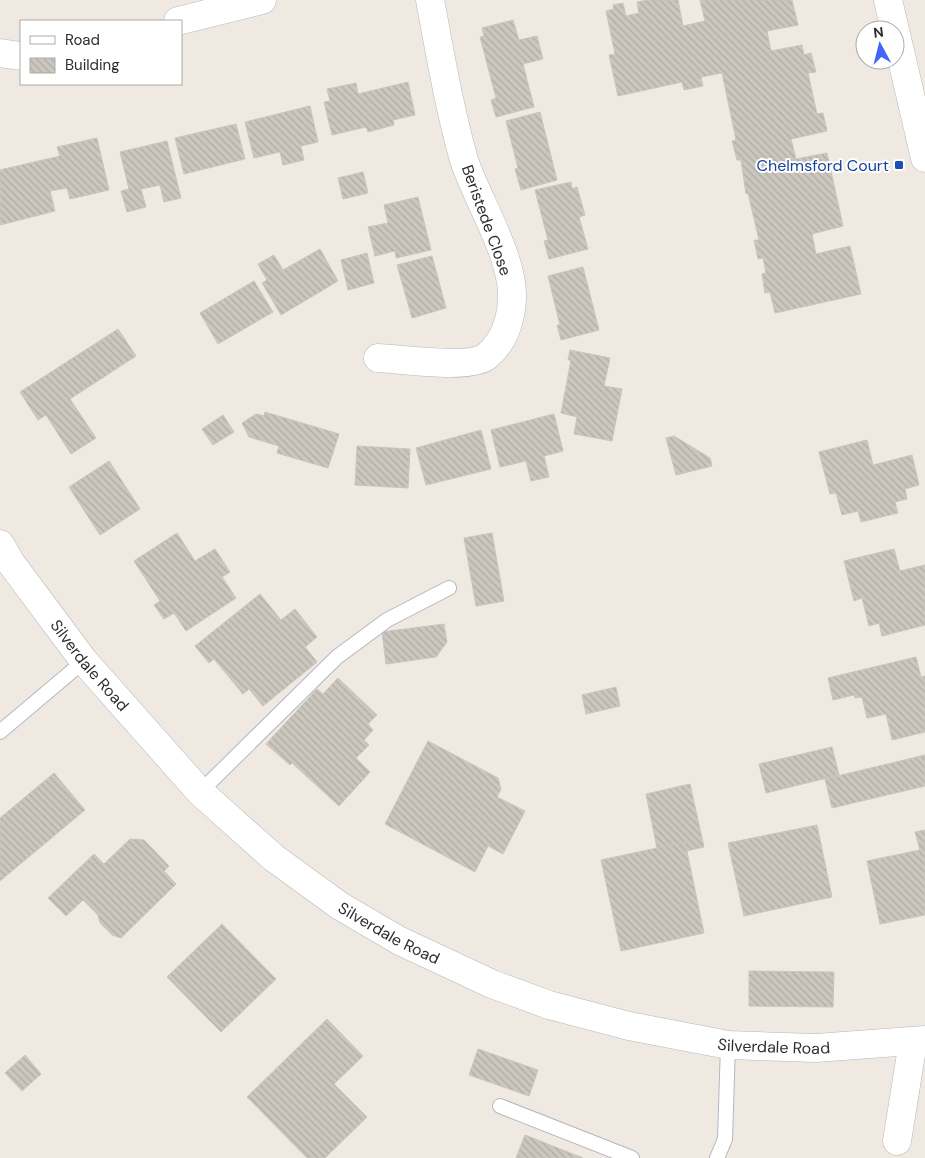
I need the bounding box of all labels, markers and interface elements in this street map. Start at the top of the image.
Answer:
legend [20,20,182,85]
north arrow [855,20,905,70]
text: N [872,23,885,42]
text: Road [65,30,100,50]
text: Building [65,55,120,75]
place label: Chelmsford Court [757,155,889,176]
marker: Chelmsford Court [893,159,905,171]
street label: Beristede Close [457,162,516,278]
street label: Silverdale Road [46,615,133,716]
street label: Silverdale Road [334,897,443,969]
street label: Silverdale Road [716,1033,831,1059]

